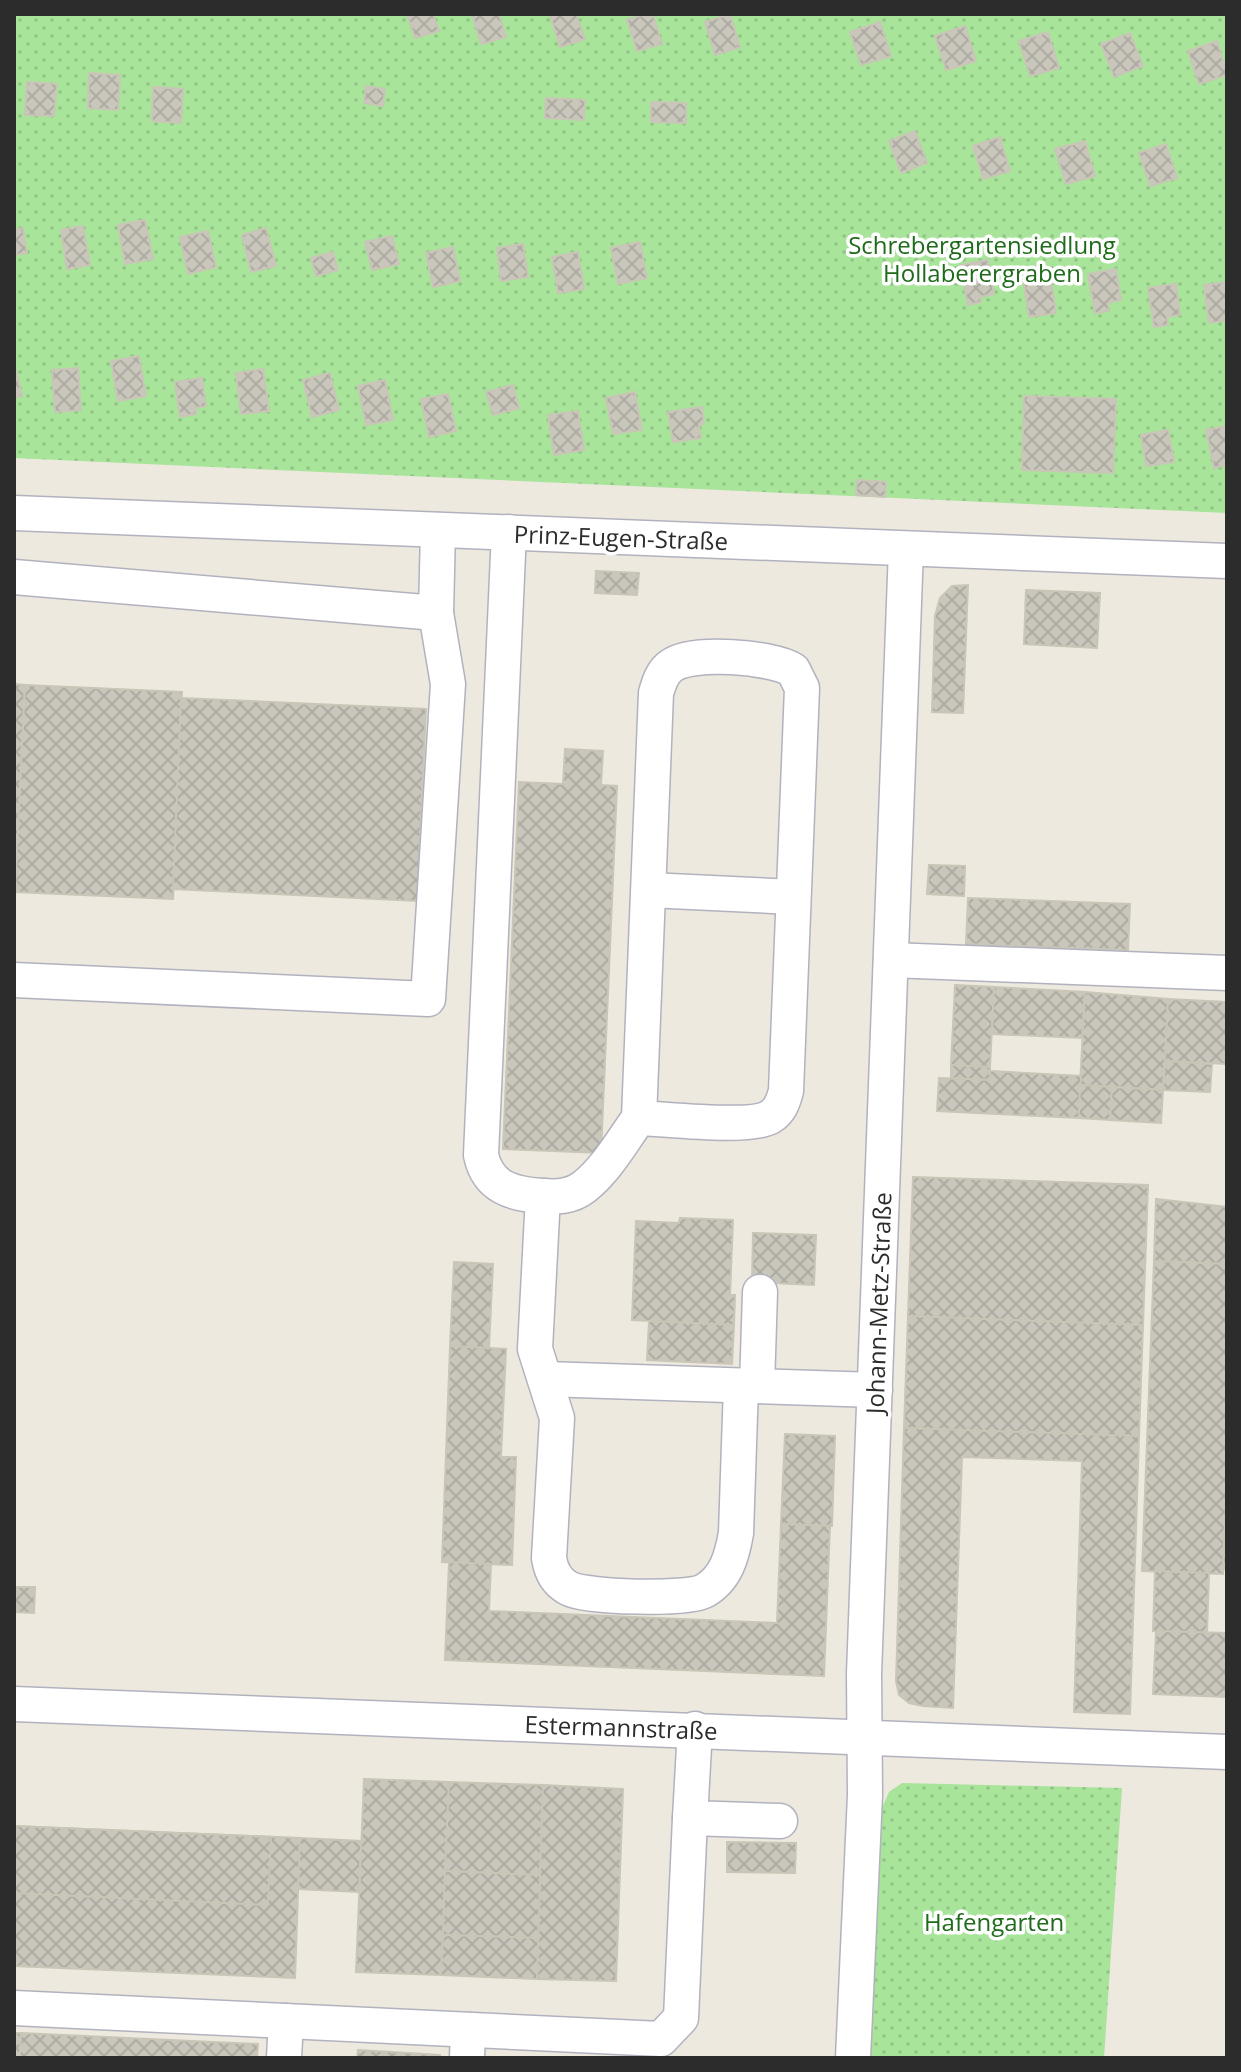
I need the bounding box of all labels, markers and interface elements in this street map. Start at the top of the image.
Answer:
park label: Schrebergartensiedlung Hollaberergraben [848,228,1116,289]
street label: Prinz-Eugen-Straße [513,517,729,557]
street label: Johann-Metz-Straße [858,1192,898,1416]
street label: Estermannstraße [524,1707,718,1747]
park label: Hafengarten [924,1905,1064,1938]

